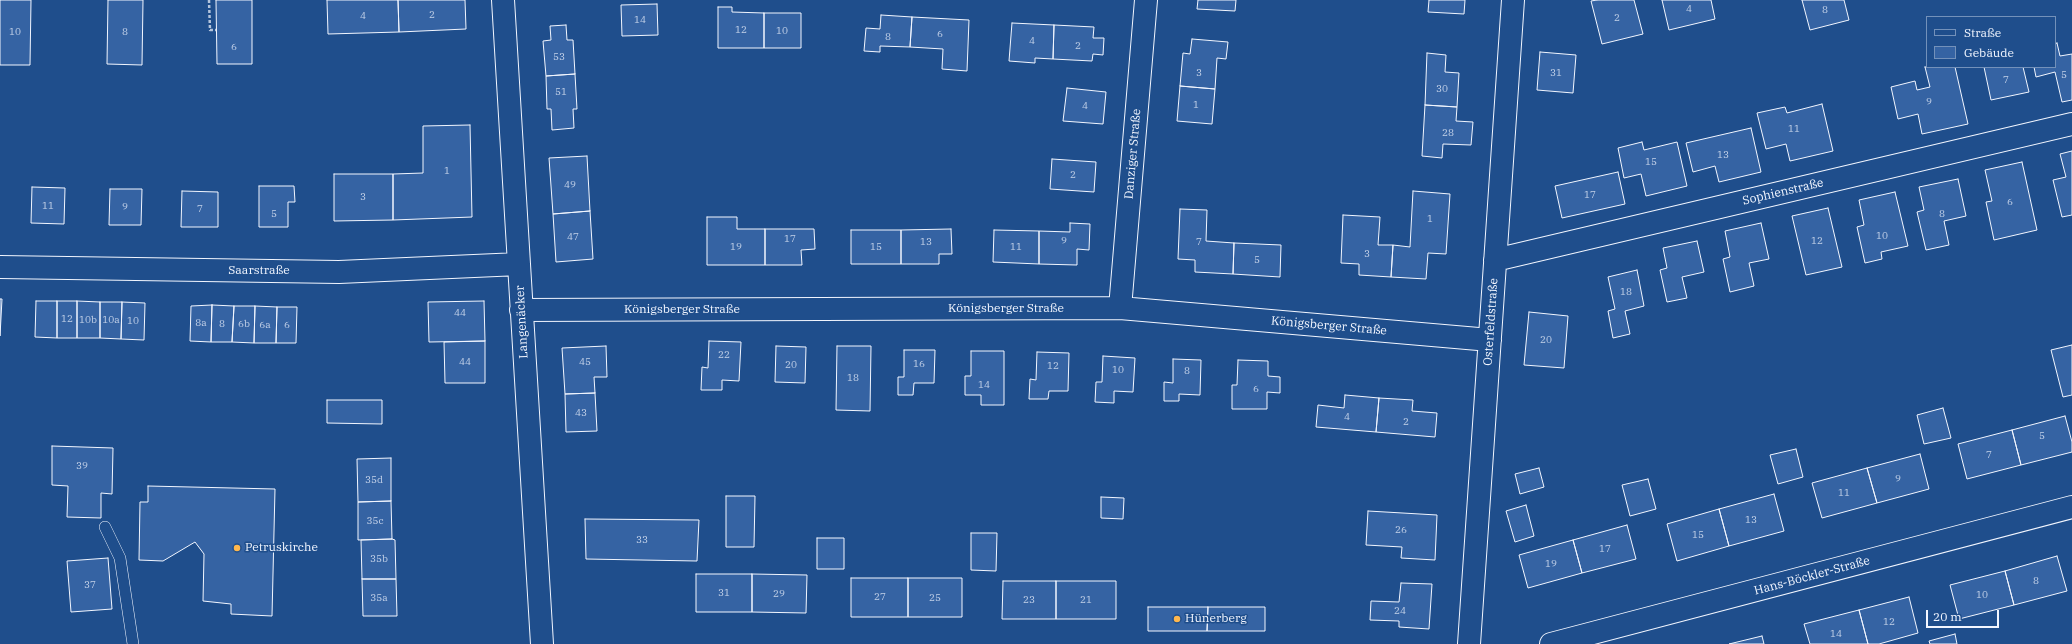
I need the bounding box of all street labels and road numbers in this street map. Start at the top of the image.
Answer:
street label: Danziger Straße [1122,108,1144,200]
street label: Sophienstraße [1741,176,1825,208]
street label: Saarstraße [228,264,290,278]
street label: Osterfeldstraße [1481,278,1501,366]
street label: Langenäcker [513,285,531,359]
street label: Königsberger Straße [948,302,1064,316]
street label: Königsberger Straße [624,303,740,317]
street label: Königsberger Straße [1271,314,1387,338]
street label: Hans-Böckler-Straße [1753,554,1871,598]

